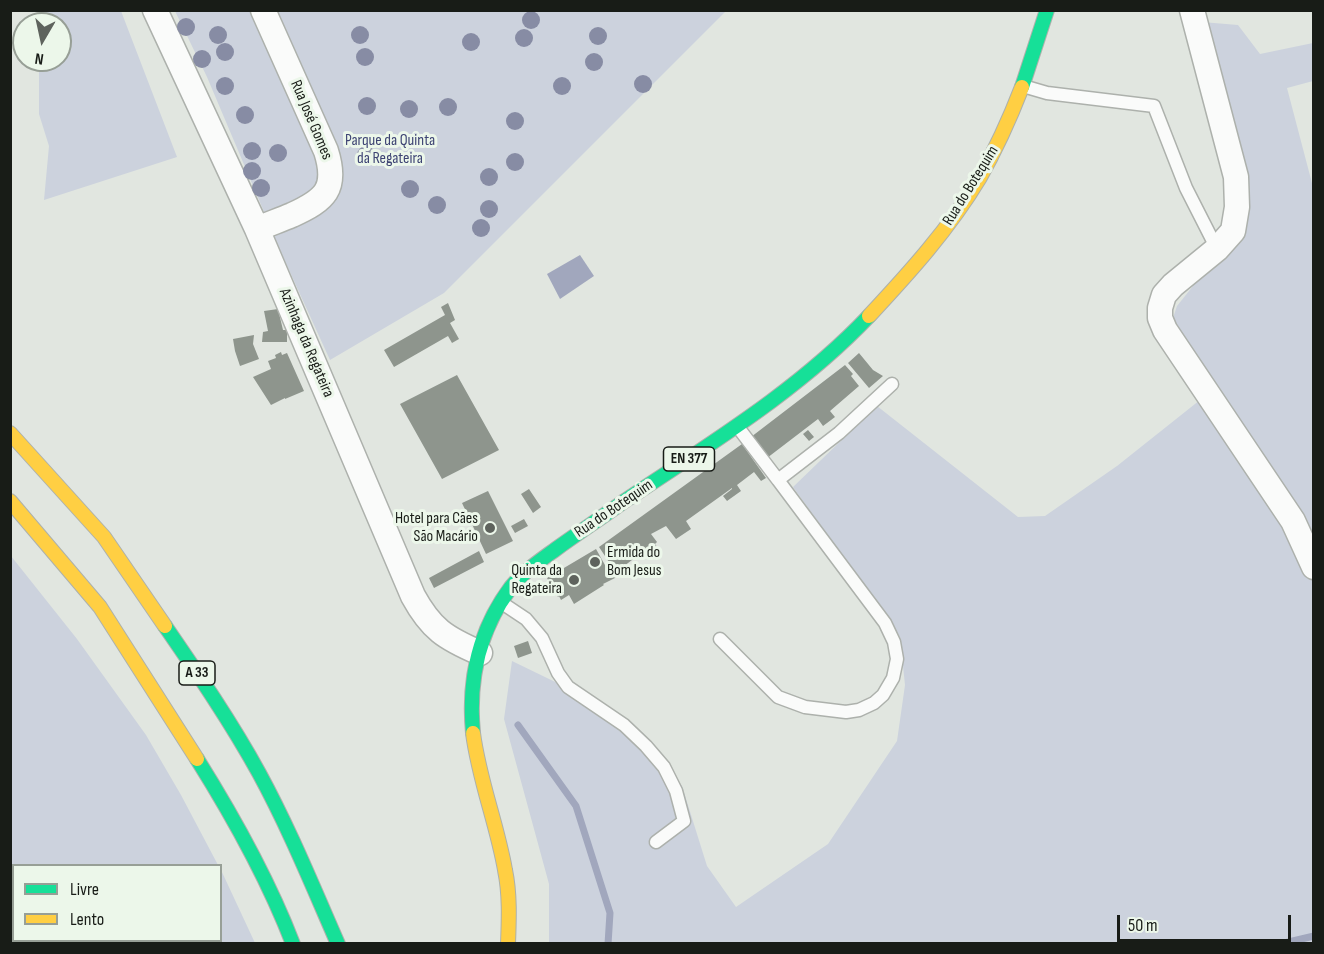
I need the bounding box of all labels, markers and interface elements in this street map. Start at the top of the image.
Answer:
north arrow [12,12,72,72]
text: N [34,48,45,68]
street label: Rua José Gomes [286,77,336,163]
park label: Parque da Quinta da Regateira [345,131,435,169]
street label: Rua do Botequim [939,143,1003,229]
street label: Azinhaga da Regateira [274,286,338,400]
road number: EN 377 [664,447,714,471]
street label: Rua do Botequim [571,476,657,542]
place label: Hotel para Cães São Macário [395,509,478,547]
marker: Hotel para Cães São Macário [483,521,497,535]
place label: Ermida do Bom Jesus [607,543,661,581]
marker: Ermida do Bom Jesus [588,555,602,569]
place label: Quinta da Regateira [511,561,562,599]
marker: Quinta da Regateira [567,573,581,587]
road number: A 33 [179,661,215,685]
legend [12,864,222,942]
text: Livre [70,879,99,900]
scale bar [1120,903,1294,941]
text: Lento [70,909,104,930]
text: 50 m [1128,915,1158,936]

